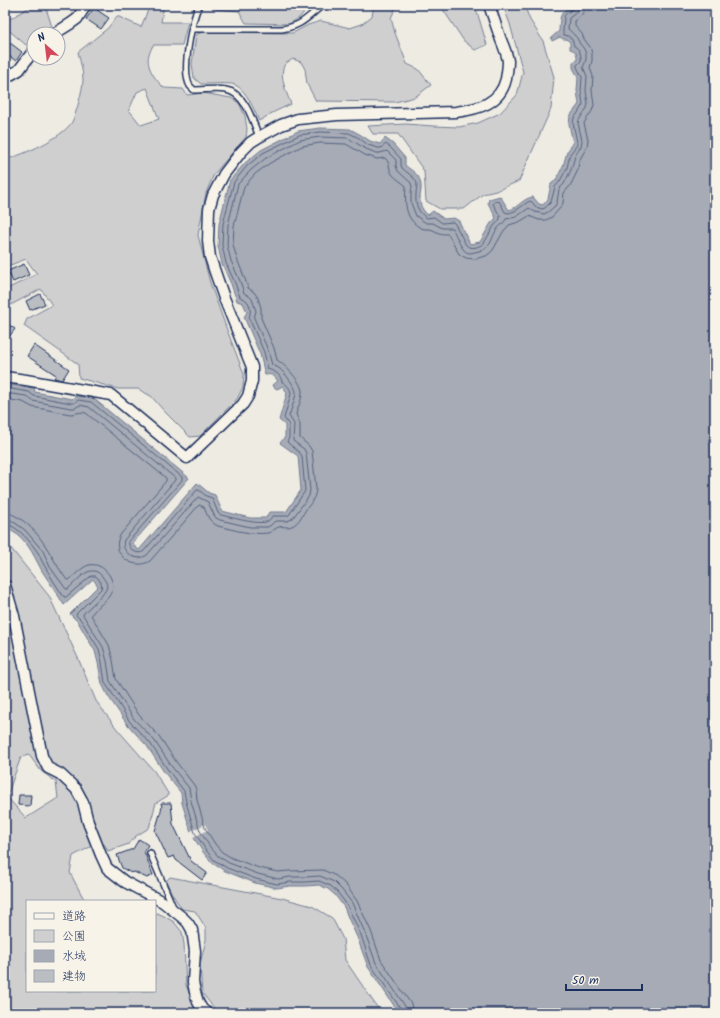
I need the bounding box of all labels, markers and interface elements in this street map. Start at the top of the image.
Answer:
north arrow [26,26,66,66]
text: N [34,28,49,48]
legend [26,900,156,992]
text: 道路 [62,907,86,926]
text: 公園 [62,927,86,946]
text: 水域 [62,947,86,966]
scale bar [566,966,642,992]
text: 建物 [62,967,86,986]
text: 50 m [572,971,599,990]

